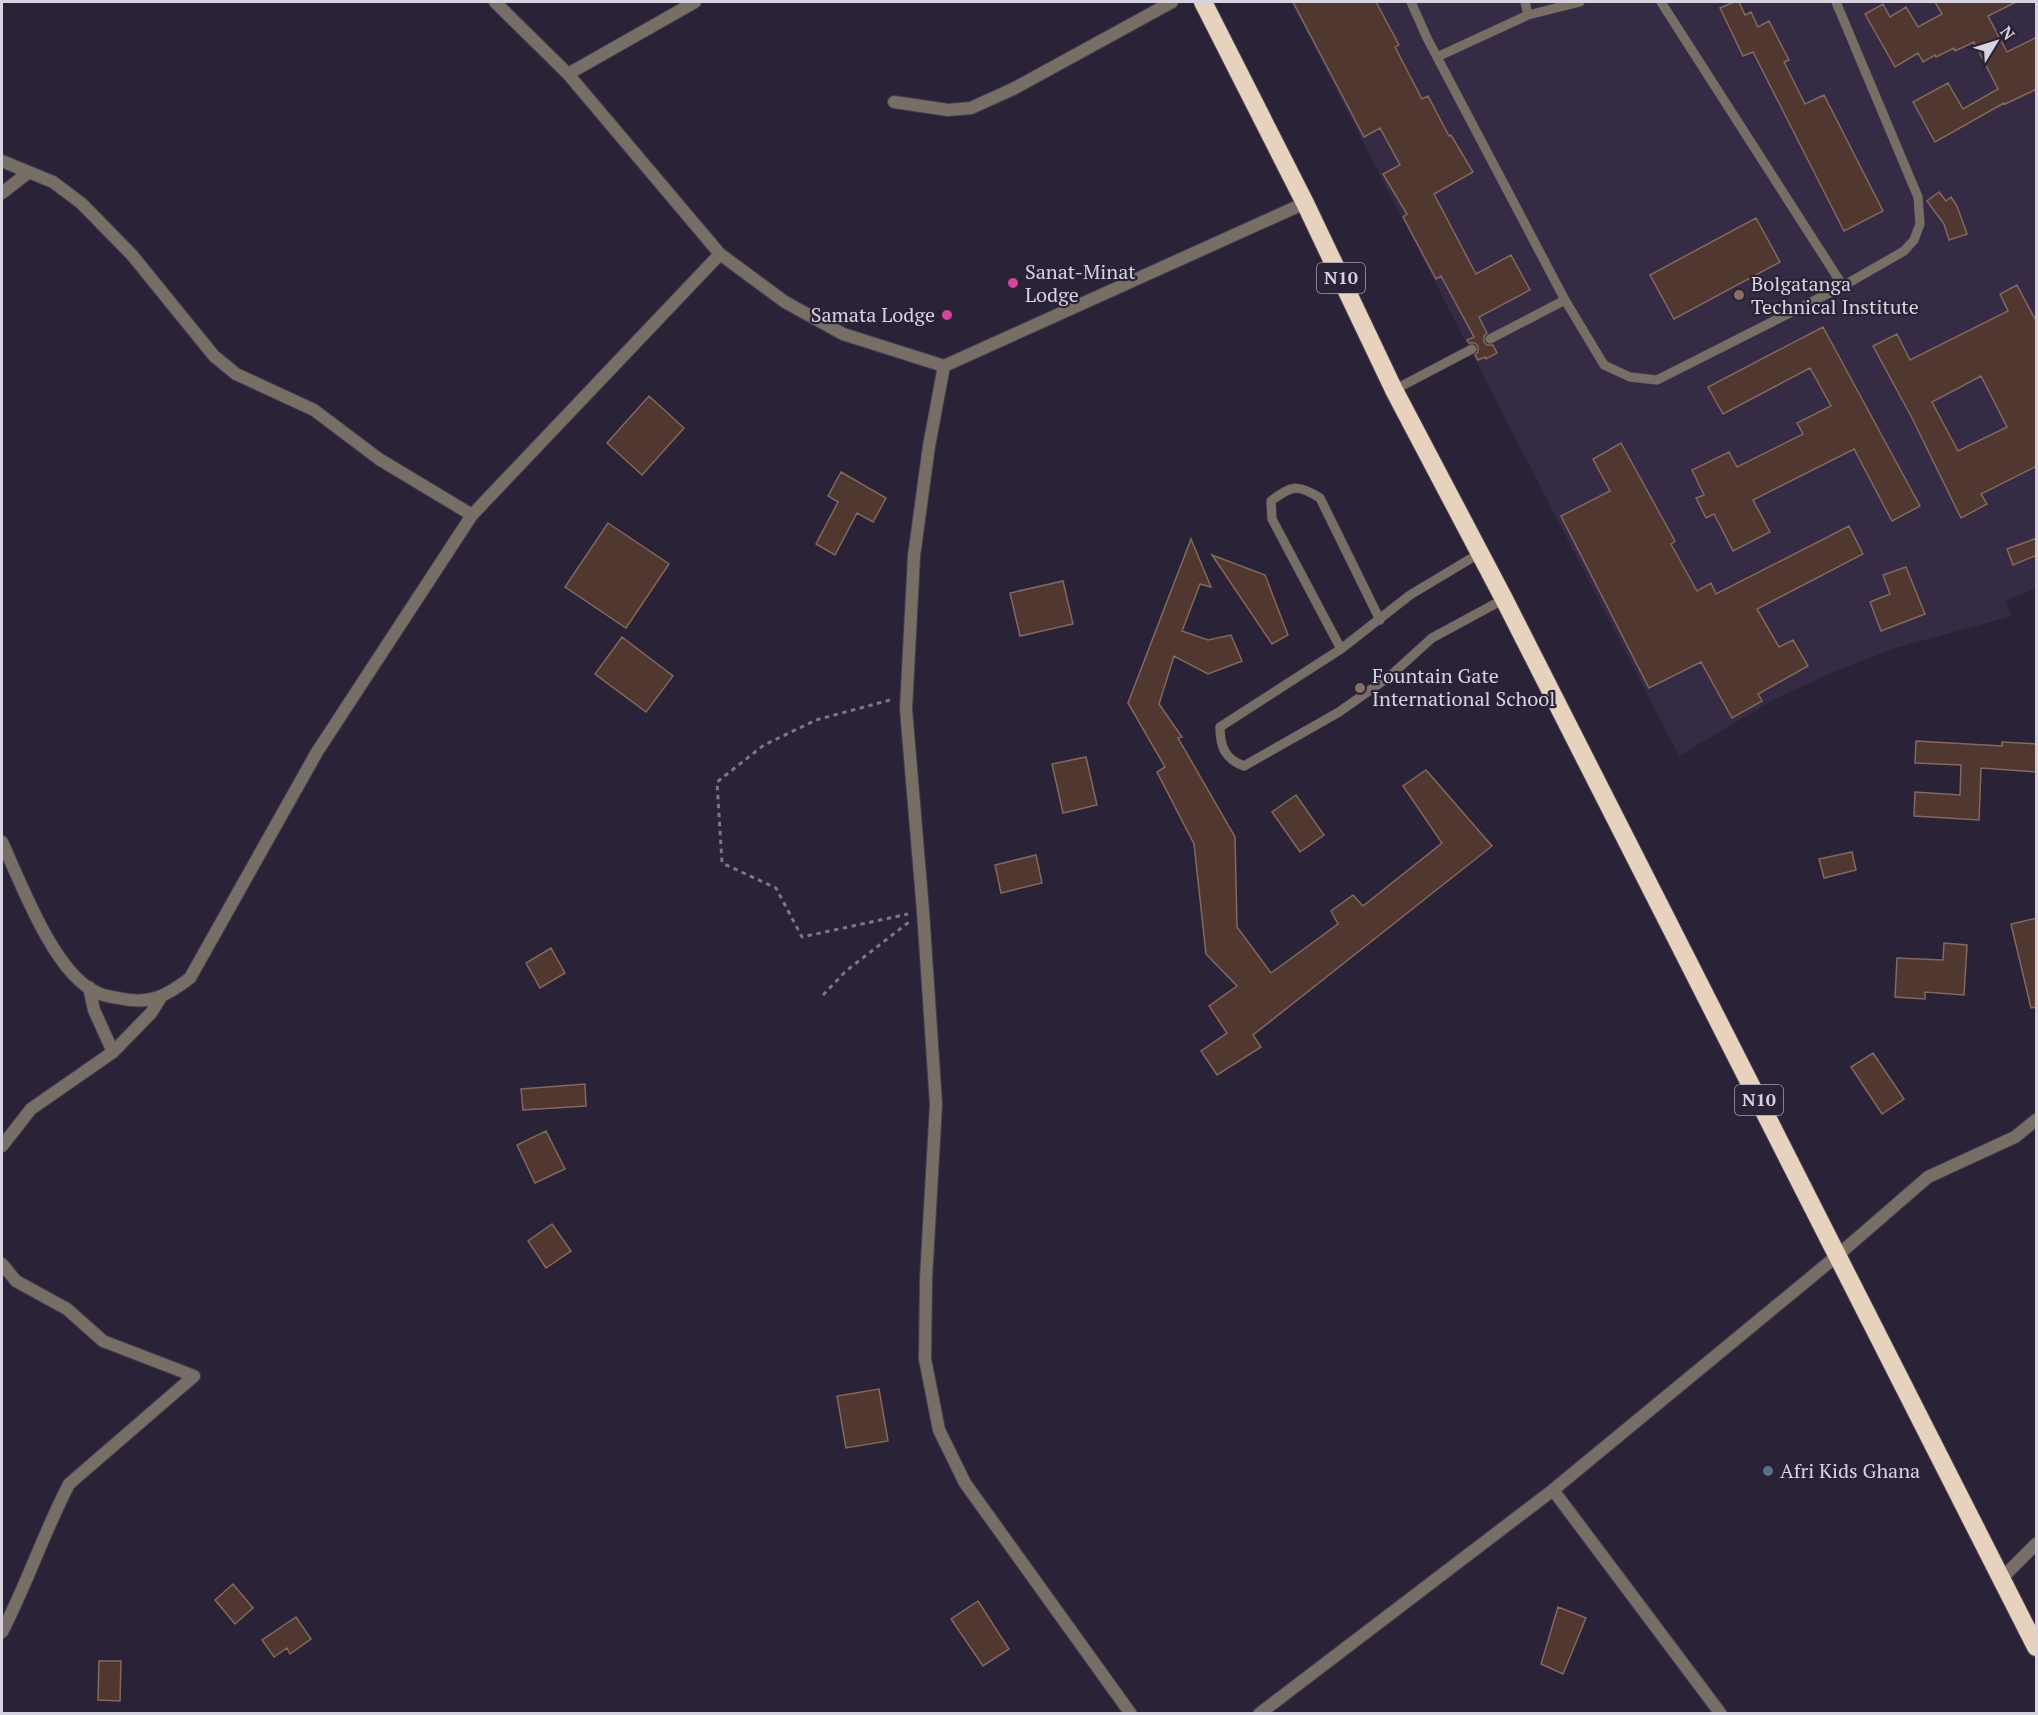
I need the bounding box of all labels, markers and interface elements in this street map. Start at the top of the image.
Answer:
north arrow [1966,12,2026,72]
text: N [1995,21,2020,44]
place label: Sanat-Minat Lodge [1025,258,1136,308]
road number: N10 [1317,263,1365,293]
place label: Bolgatanga Technical Institute [1751,270,1919,320]
marker: Sanat-Minat Lodge [1006,276,1020,290]
marker: Bolgatanga Technical Institute [1732,288,1746,302]
place label: Samata Lodge [811,301,935,328]
marker: Samata Lodge [940,308,954,322]
place label: Fountain Gate International School [1372,662,1555,712]
marker: Fountain Gate International School [1353,681,1367,695]
road number: N10 [1735,1085,1783,1115]
place label: Afri Kids Ghana [1780,1457,1920,1484]
marker: Afri Kids Ghana [1761,1464,1775,1478]

